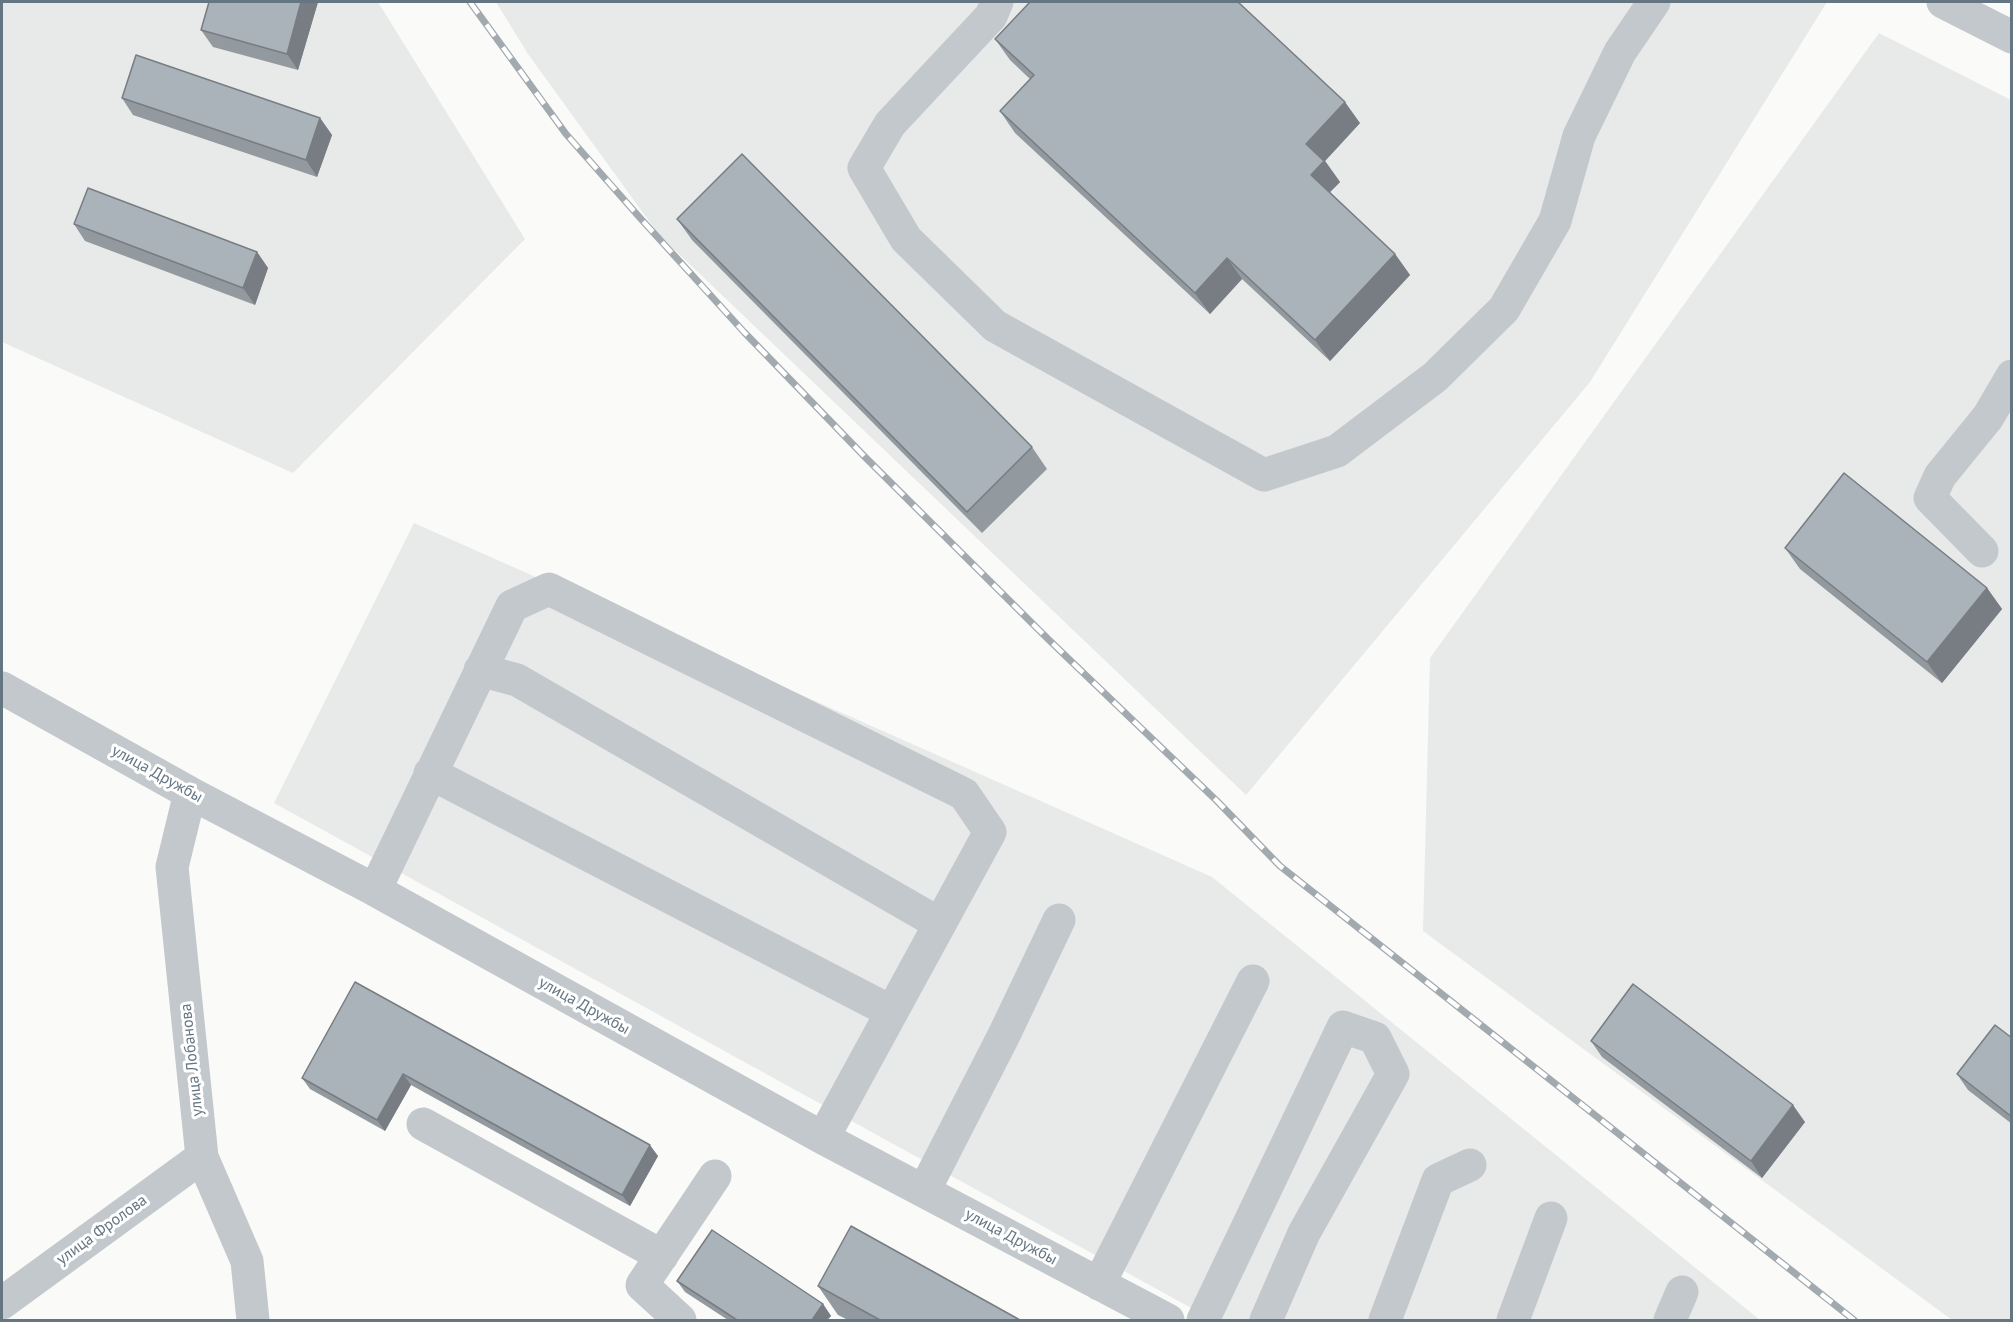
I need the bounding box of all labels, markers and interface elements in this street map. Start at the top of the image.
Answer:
street label: улица Дружбы [108,741,206,807]
street label: улица Дружбы [535,973,633,1039]
street label: улица Лобанова [177,1003,207,1117]
street label: улица Фролова [53,1191,151,1269]
street label: улица Дружбы [962,1205,1060,1269]

